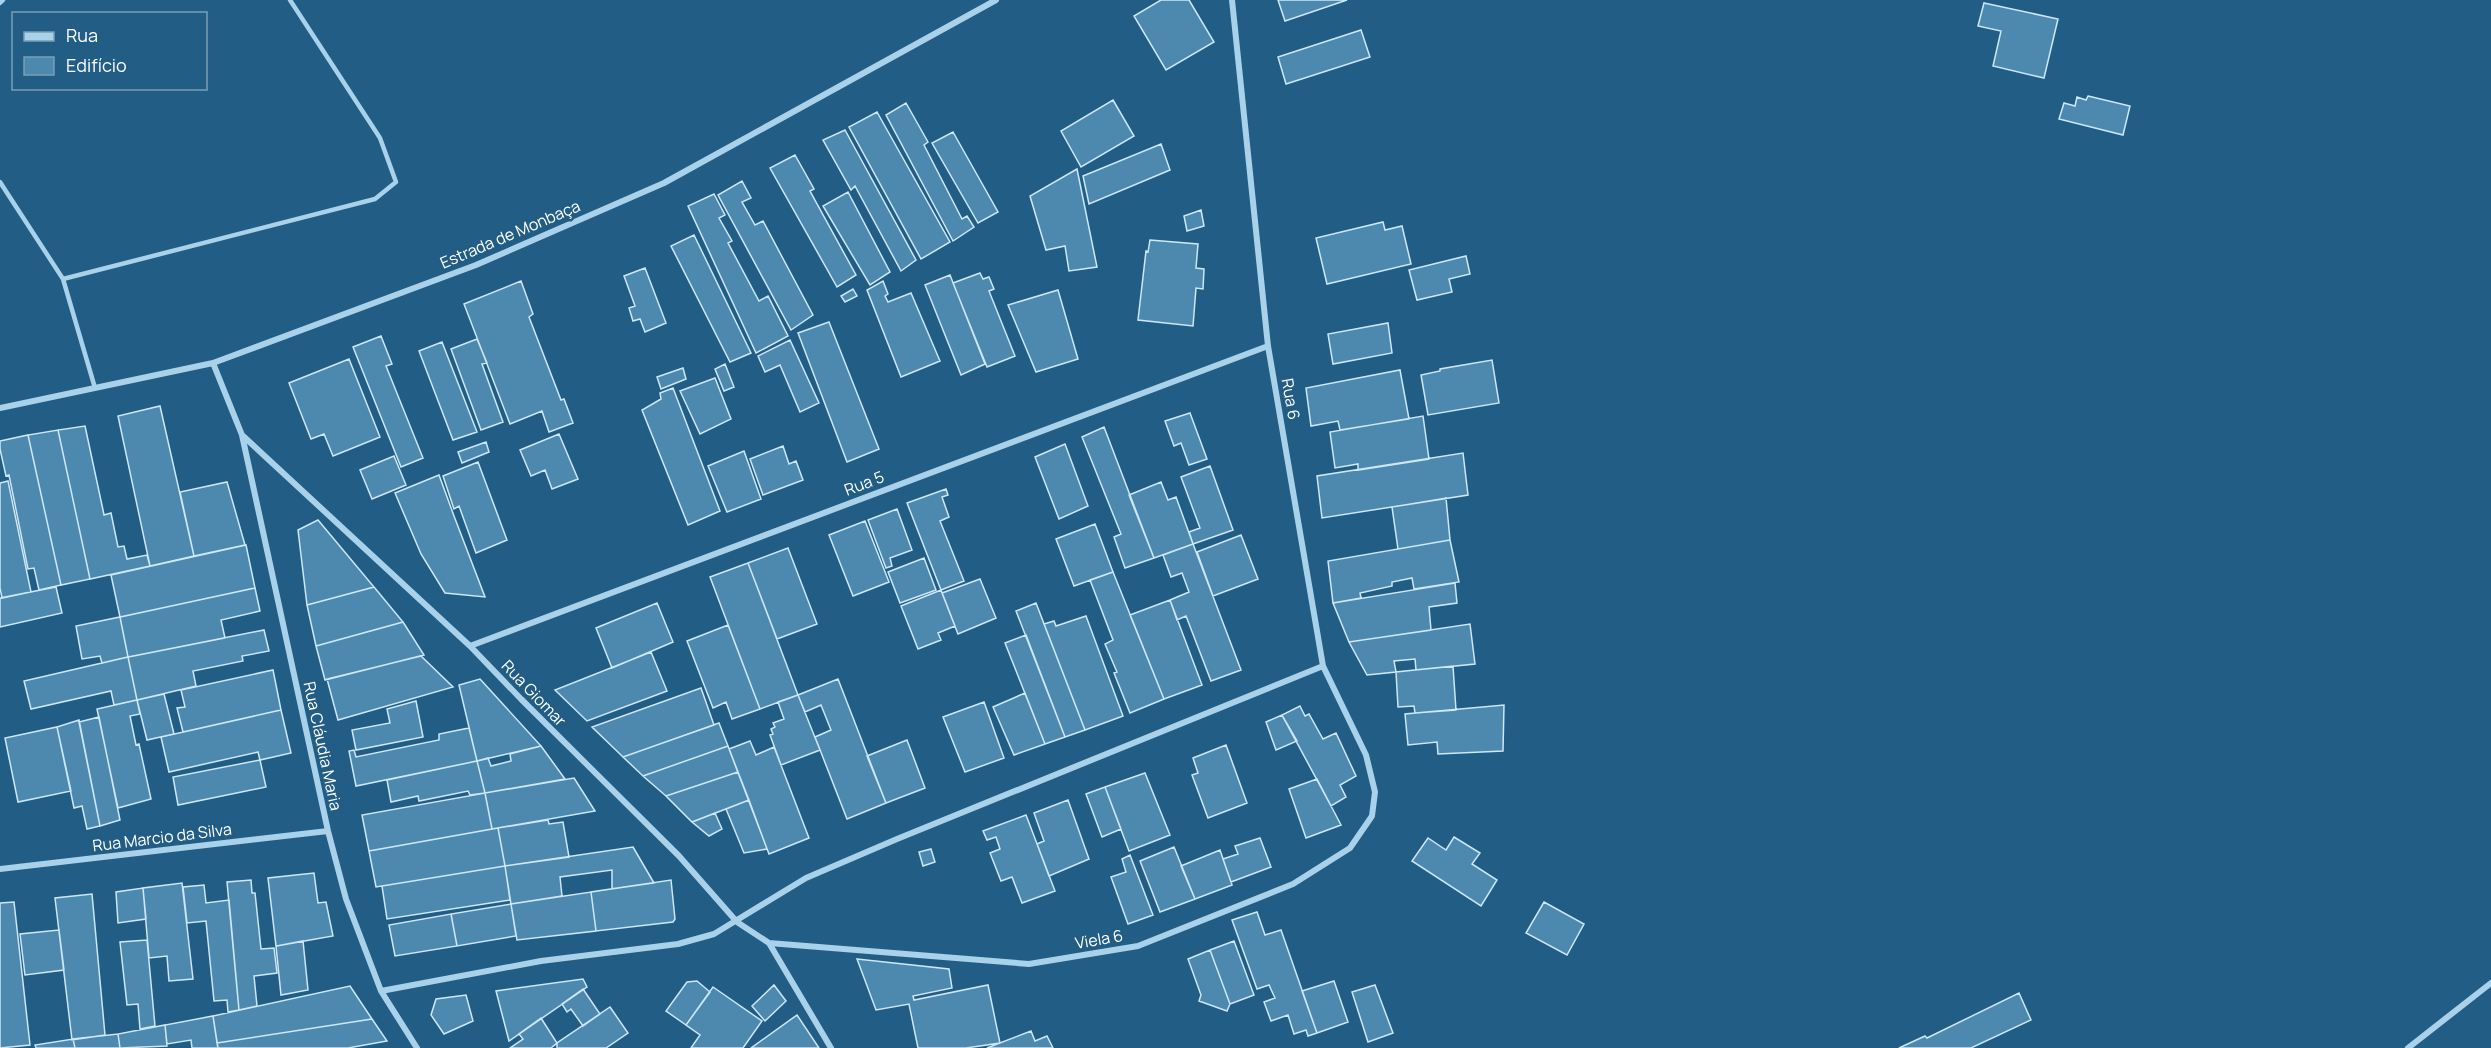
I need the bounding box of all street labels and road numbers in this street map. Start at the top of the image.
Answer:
street label: Estrada de Monbaça [437,195,583,273]
street label: Rua 6 [1277,377,1305,421]
street label: Rua 5 [841,465,887,501]
street label: Rua Giomar [497,655,571,731]
street label: Rua Cláudia Maria [299,679,347,813]
street label: Rua Marcio da Silva [91,818,233,856]
street label: Viela 6 [1073,924,1125,954]

